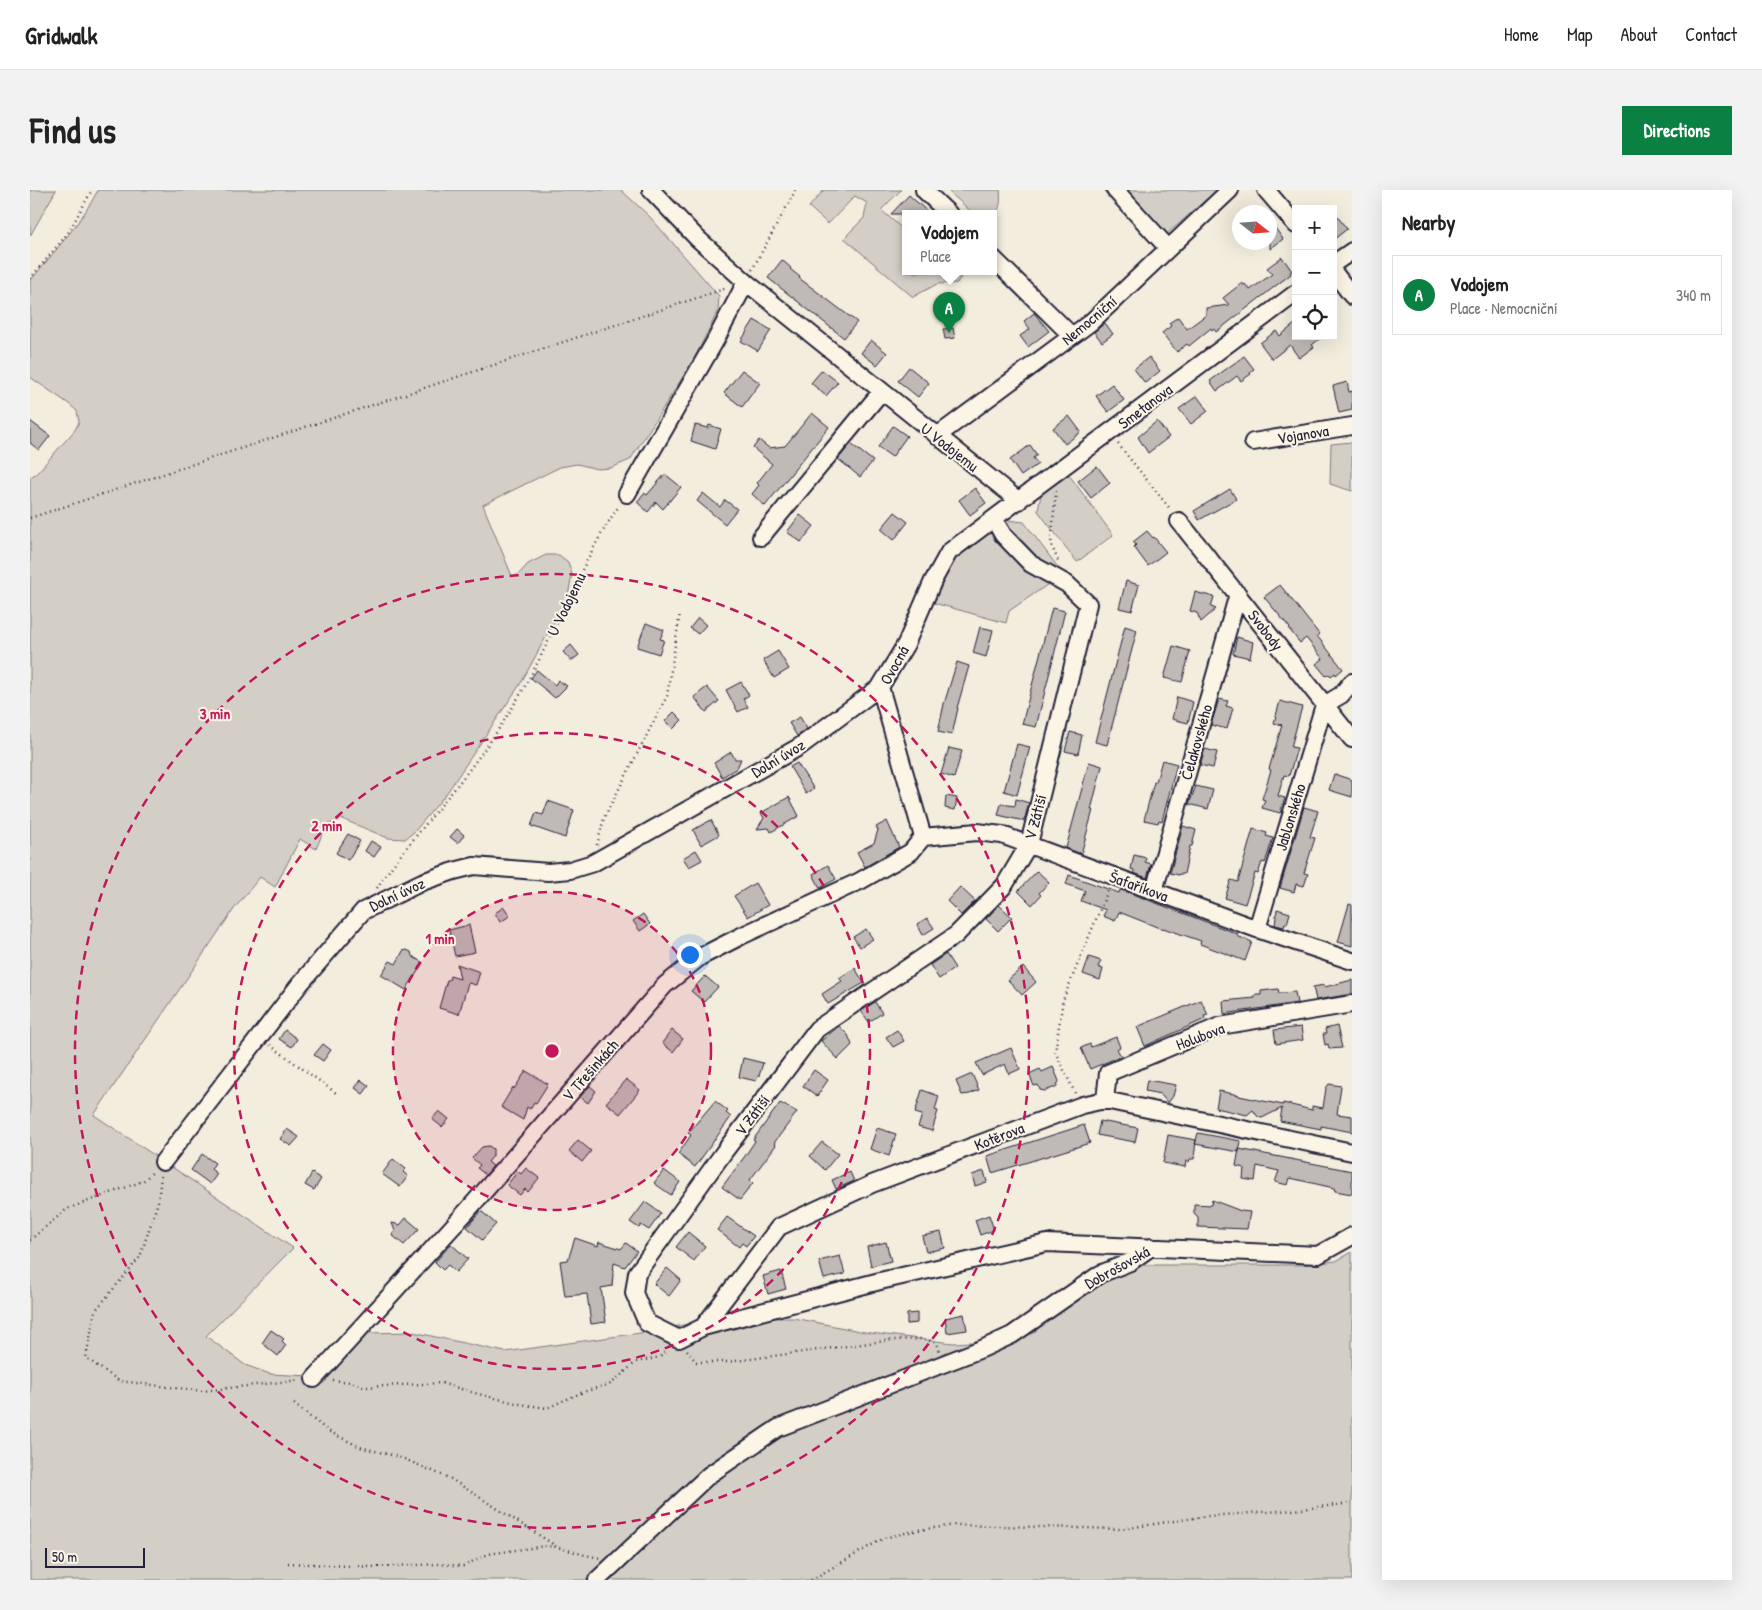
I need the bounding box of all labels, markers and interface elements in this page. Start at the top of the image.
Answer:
text: Gridwalk [25,19,97,51]
text: Home [1504,22,1539,47]
text: Map [1567,22,1592,47]
text: About [1620,22,1657,47]
text: Contact [1685,22,1737,47]
button: Directions [1622,106,1732,155]
text: Find us [30,107,116,154]
north arrow [1232,205,1277,250]
map controls [1292,205,1337,340]
button: + [1292,205,1337,250]
text: Nearby [1402,208,1455,237]
popup [902,210,997,275]
text: Vodojem [920,219,979,245]
text: Place [920,245,951,267]
button: − [1292,250,1337,295]
text: Vodojem [1450,271,1508,297]
text: A [1415,284,1423,306]
text: 340 m [1676,284,1711,306]
street label: Nemocniční [1057,290,1121,350]
pin: A [933,292,965,333]
button: locate [1292,295,1337,340]
text: Place · Nemocniční [1450,297,1558,319]
street label: Smetanova [1113,378,1177,434]
street label: U Vodojemu [916,417,984,477]
street label: Vojanova [1276,419,1330,449]
street label: U Vodojemu [541,568,591,639]
street label: Svobody [1243,605,1289,655]
street label: Ovocná [874,642,914,688]
street label: Čelakovského [1175,701,1217,782]
text: 3 min [200,703,230,724]
street label: Dolní úvoz [747,733,809,783]
street label: Jablonského [1269,780,1311,853]
street label: V Zátiší [1018,792,1052,842]
text: 2 min [312,815,343,836]
street label: Šafaříkova [1107,865,1171,907]
street label: Dolní úvoz [366,872,428,916]
text: 1 min [425,928,455,949]
your location [677,942,703,968]
street label: Holubova [1173,1017,1227,1055]
street label: V Třešinkách [557,1034,623,1106]
centre of rings [543,1042,561,1060]
street label: V Zátiší [729,1090,775,1140]
street label: Kotěrova [971,1116,1027,1156]
street label: Dobrošovská [1080,1240,1154,1294]
scale bar [45,1545,145,1568]
text: 50 m [52,1547,77,1566]

